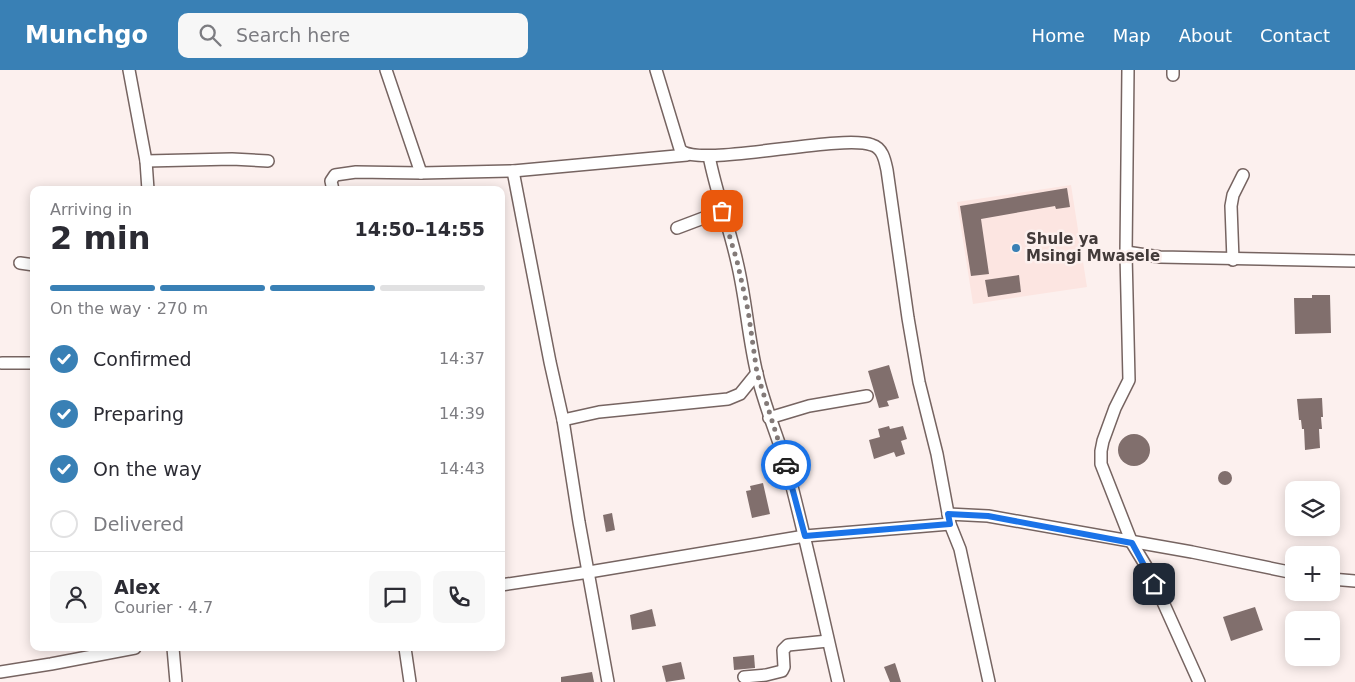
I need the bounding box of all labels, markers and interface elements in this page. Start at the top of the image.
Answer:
search box [178,13,528,58]
text: Munchgo [25,21,148,49]
icon: search [196,21,224,49]
text: Search here [236,24,350,46]
text: Home [1032,25,1085,46]
text: Map [1113,25,1151,46]
text: About [1179,25,1232,46]
text: Contact [1260,25,1330,46]
pin [701,190,743,232]
icon: bag [708,197,736,225]
text: Arriving in [50,200,132,219]
text: 14:50–14:55 [355,218,485,240]
text: 2 min [50,219,151,257]
place label: Shule ya Msingi Mwasele [1026,230,1160,265]
marker: Shule ya Msingi Mwasele [1010,242,1022,254]
text: On the way · 270 m [50,299,208,318]
icon: check [50,345,78,373]
text: Confirmed [93,348,192,370]
text: 14:37 [439,349,485,368]
icon: check [50,400,78,428]
text: Preparing [93,403,184,425]
text: 14:39 [439,404,485,423]
courier [761,440,811,490]
icon: car [772,451,800,479]
icon: check [50,455,78,483]
text: On the way [93,458,202,480]
text: 14:43 [439,459,485,478]
map controls [1285,481,1340,666]
button: layers [1285,481,1340,536]
text: Delivered [93,513,184,535]
button: + [1285,546,1340,601]
pin [1133,563,1175,605]
icon: home [1140,570,1168,598]
button: person [50,571,102,623]
button: chat [369,571,421,623]
button: phone [433,571,485,623]
text: Alex [114,576,160,598]
text: Courier · 4.7 [114,598,213,617]
button: − [1285,611,1340,666]

